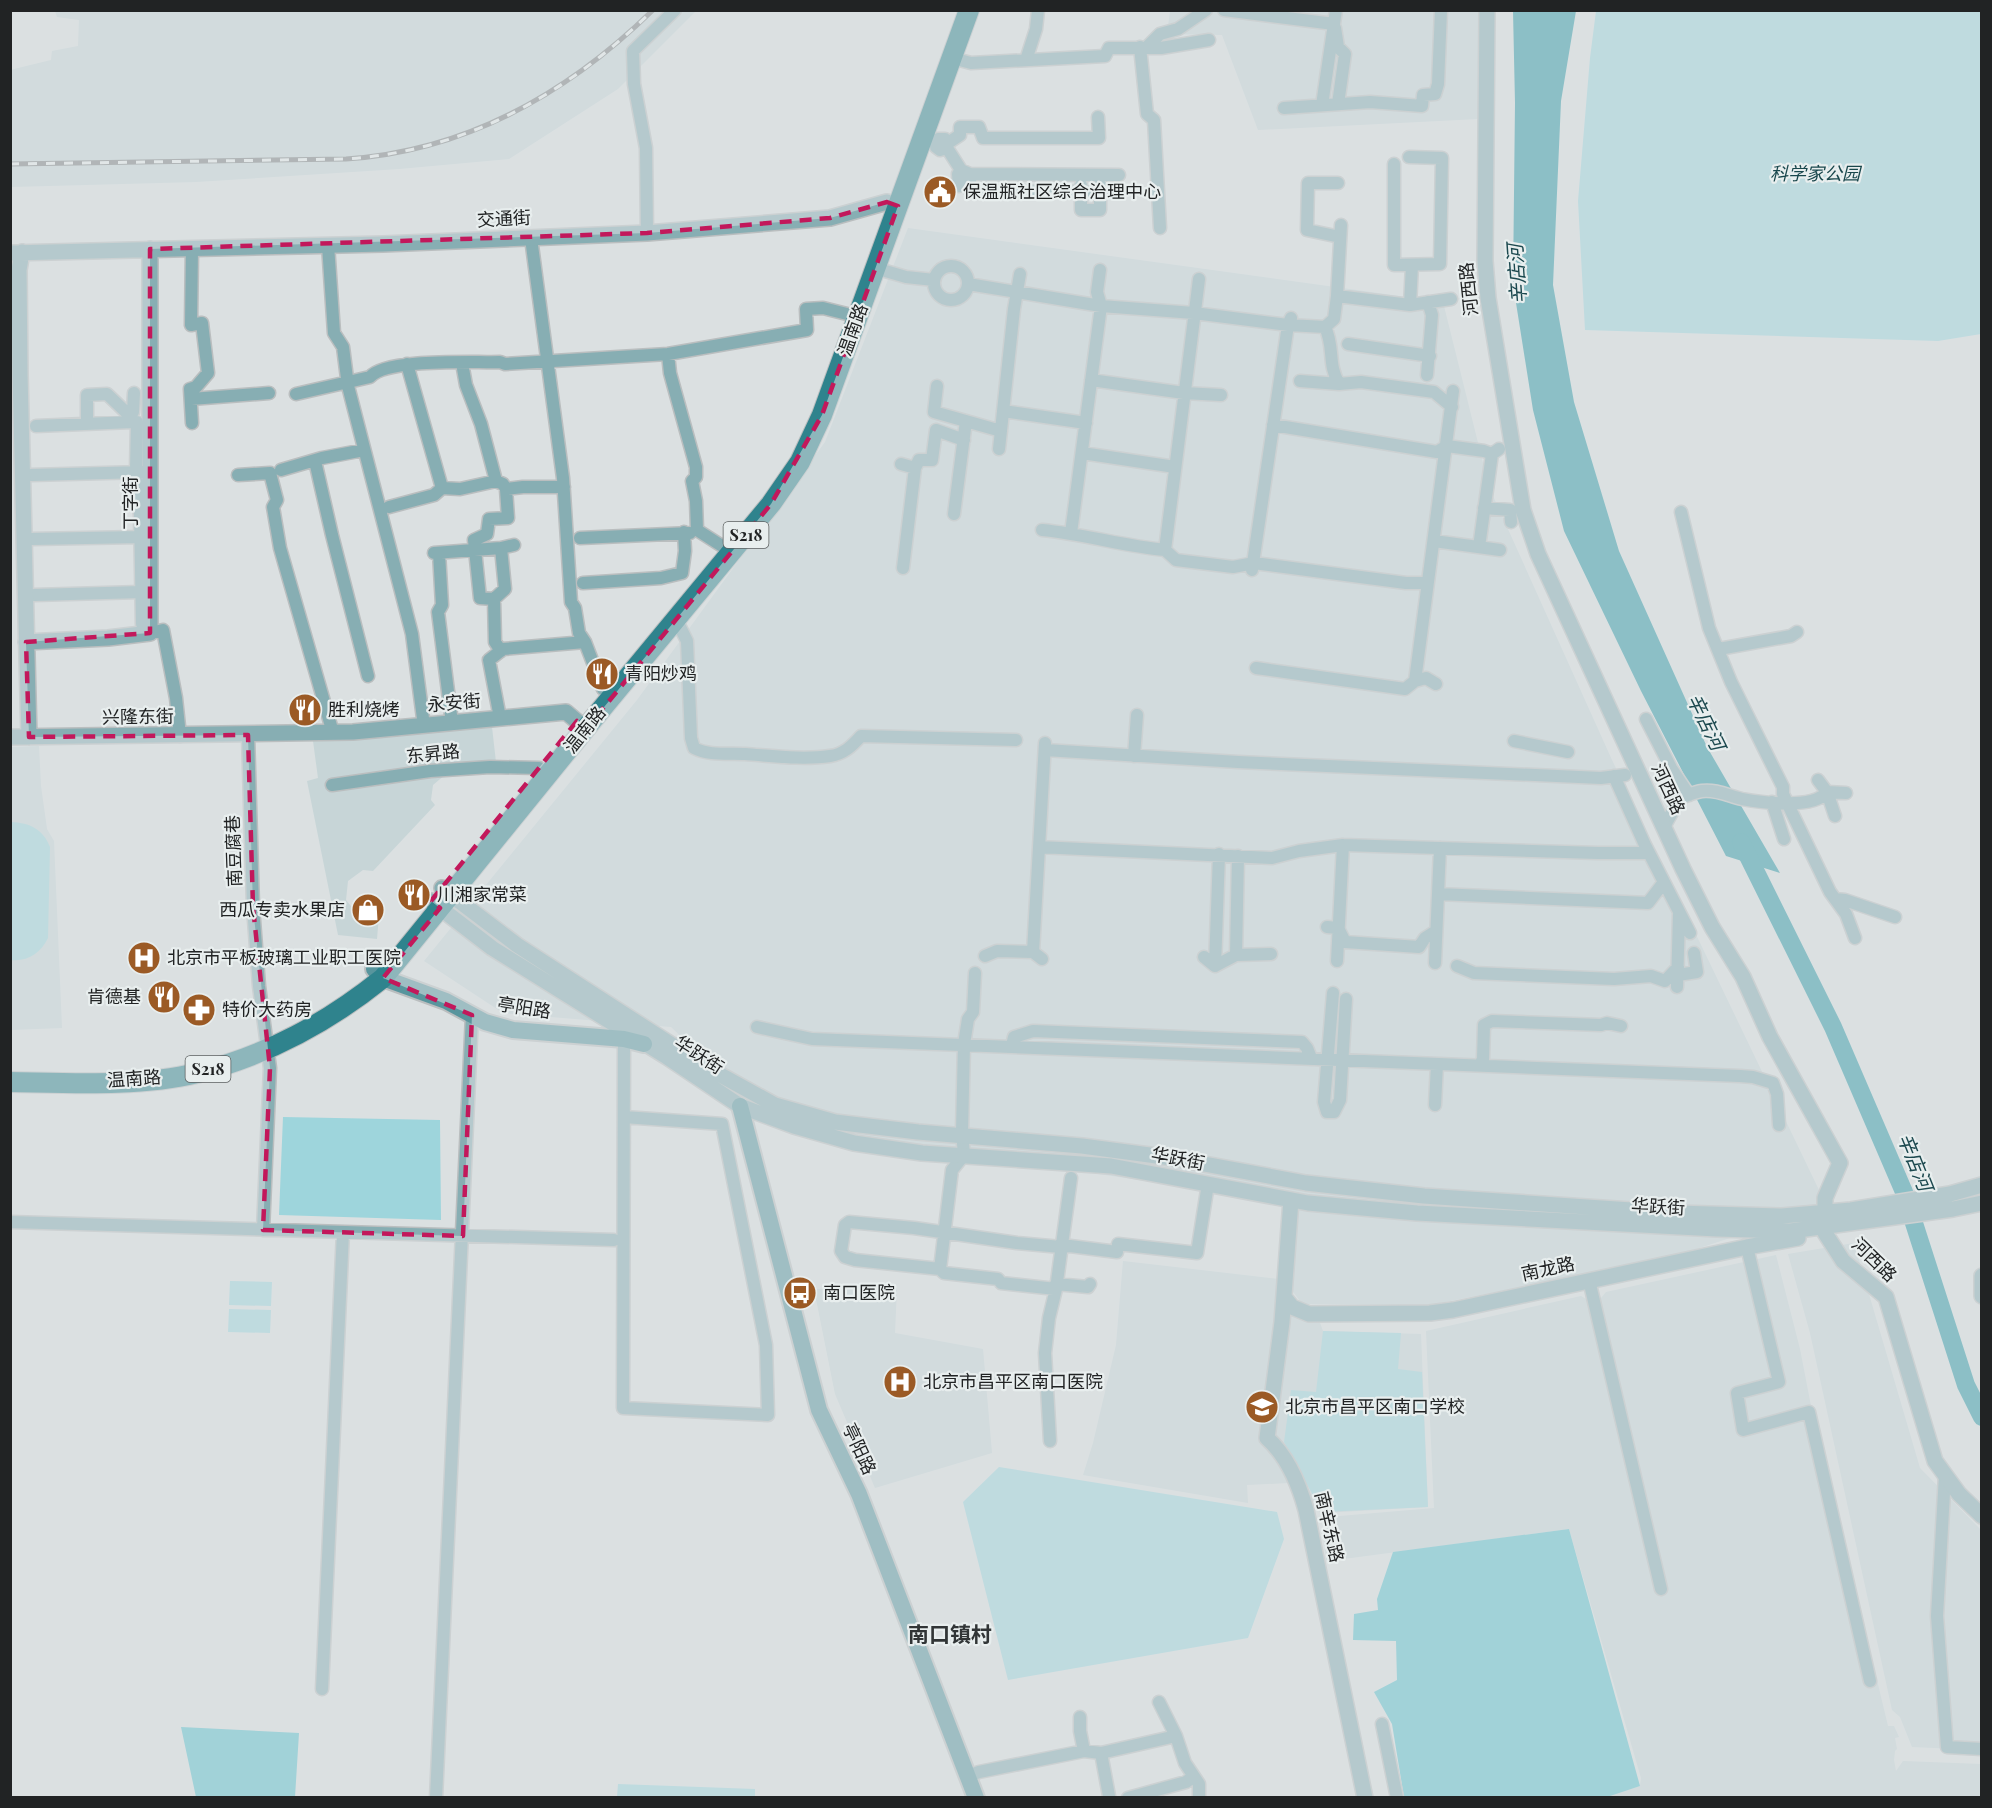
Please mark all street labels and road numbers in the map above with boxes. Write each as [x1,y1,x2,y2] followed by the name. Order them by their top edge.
[476,205,532,231] street label: 交通街
[1453,261,1483,317] street label: 河西路
[832,300,873,359] street label: 温南路
[118,476,142,530] street label: 丁字街
[724,522,768,548] road number: S218
[426,688,482,716] street label: 永安街
[558,701,611,758] street label: 温南路
[102,703,174,729] street label: 兴隆东街
[405,738,461,768] street label: 东昇路
[1647,759,1691,818] street label: 河西路
[220,815,246,887] street label: 南豆腐巷
[496,991,553,1023] street label: 亭阳路
[670,1029,729,1079] street label: 华跃街
[186,1056,230,1082] road number: S218
[106,1064,162,1092] street label: 温南路
[1149,1141,1207,1175] street label: 华跃街
[1630,1193,1686,1219] street label: 华跃街
[1847,1232,1902,1287] street label: 河西路
[1519,1251,1577,1285] street label: 南龙路
[838,1419,882,1478] street label: 亭阳路
[1310,1489,1350,1565] street label: 南辛东路

